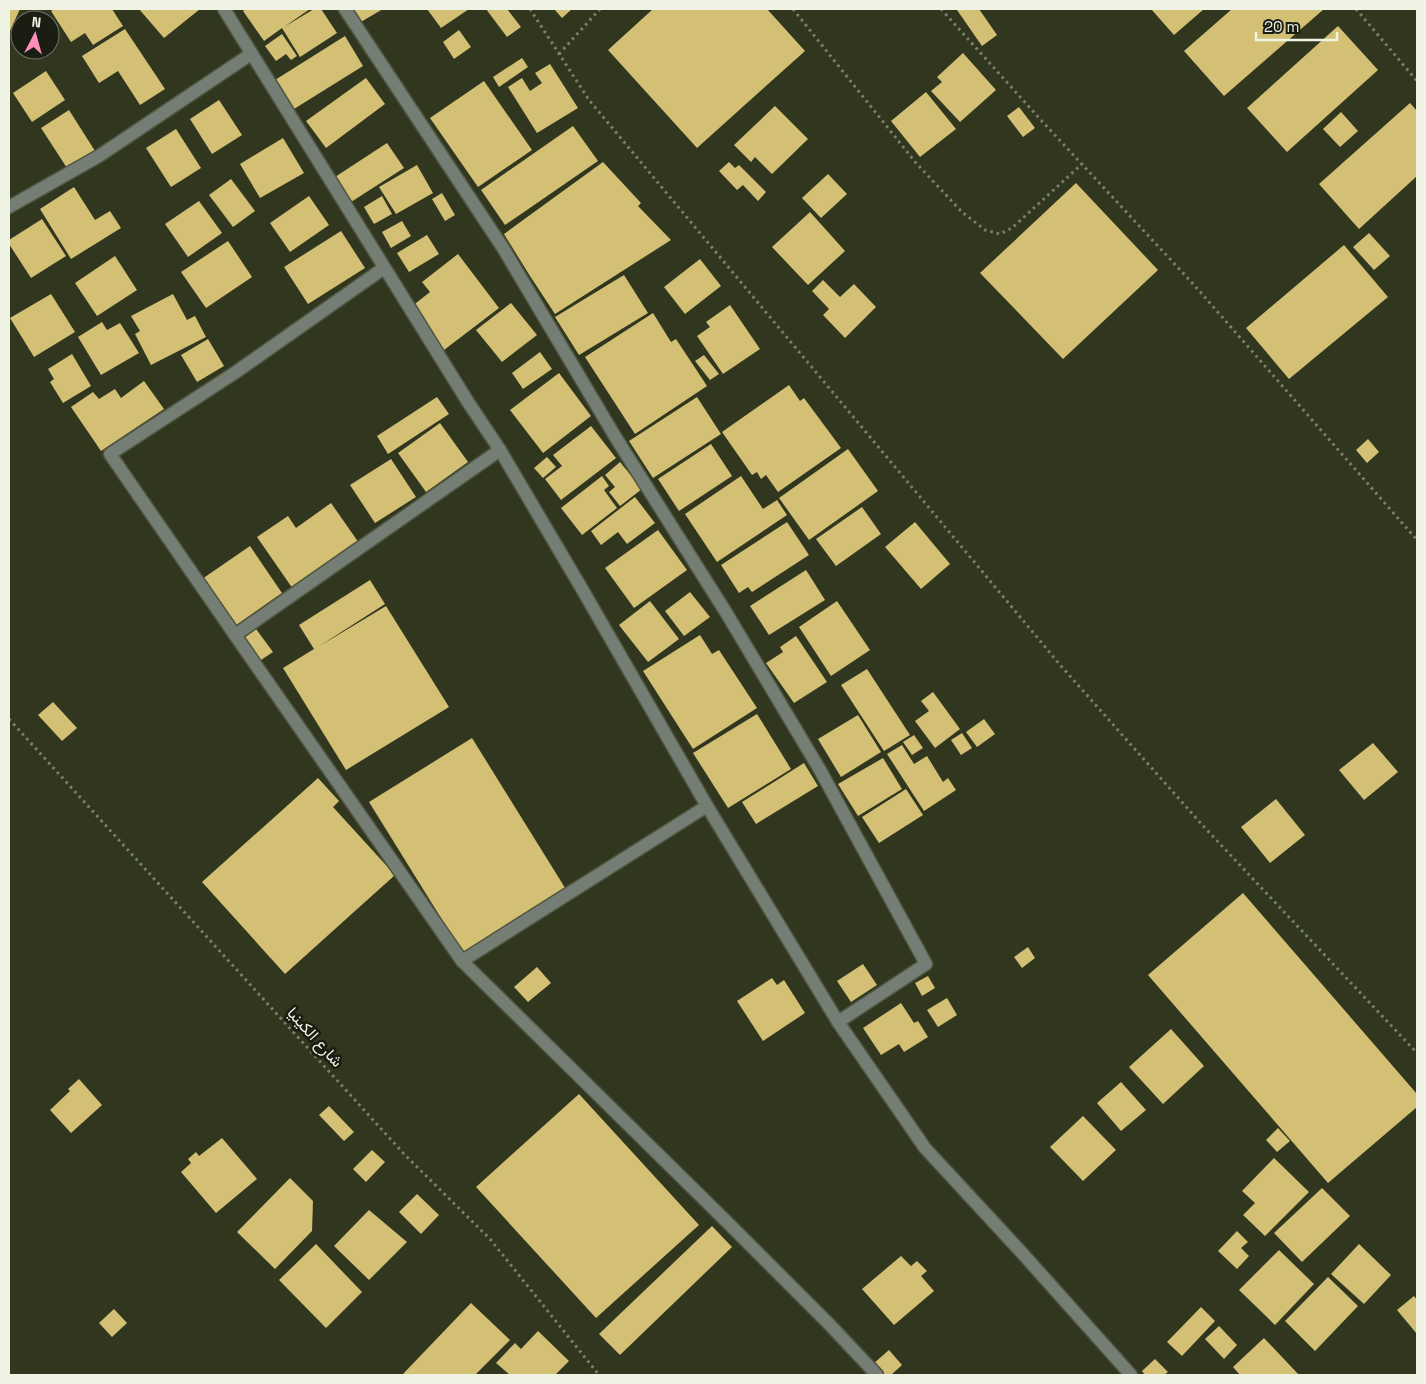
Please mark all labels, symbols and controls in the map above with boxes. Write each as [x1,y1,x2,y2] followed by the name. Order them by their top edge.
[10,10,60,60] north arrow
[1256,10,1337,42] scale bar
[31,13,42,32] text: N
[1264,17,1299,36] text: 20 m
[282,1002,348,1072] street label: شارع الكينيا

